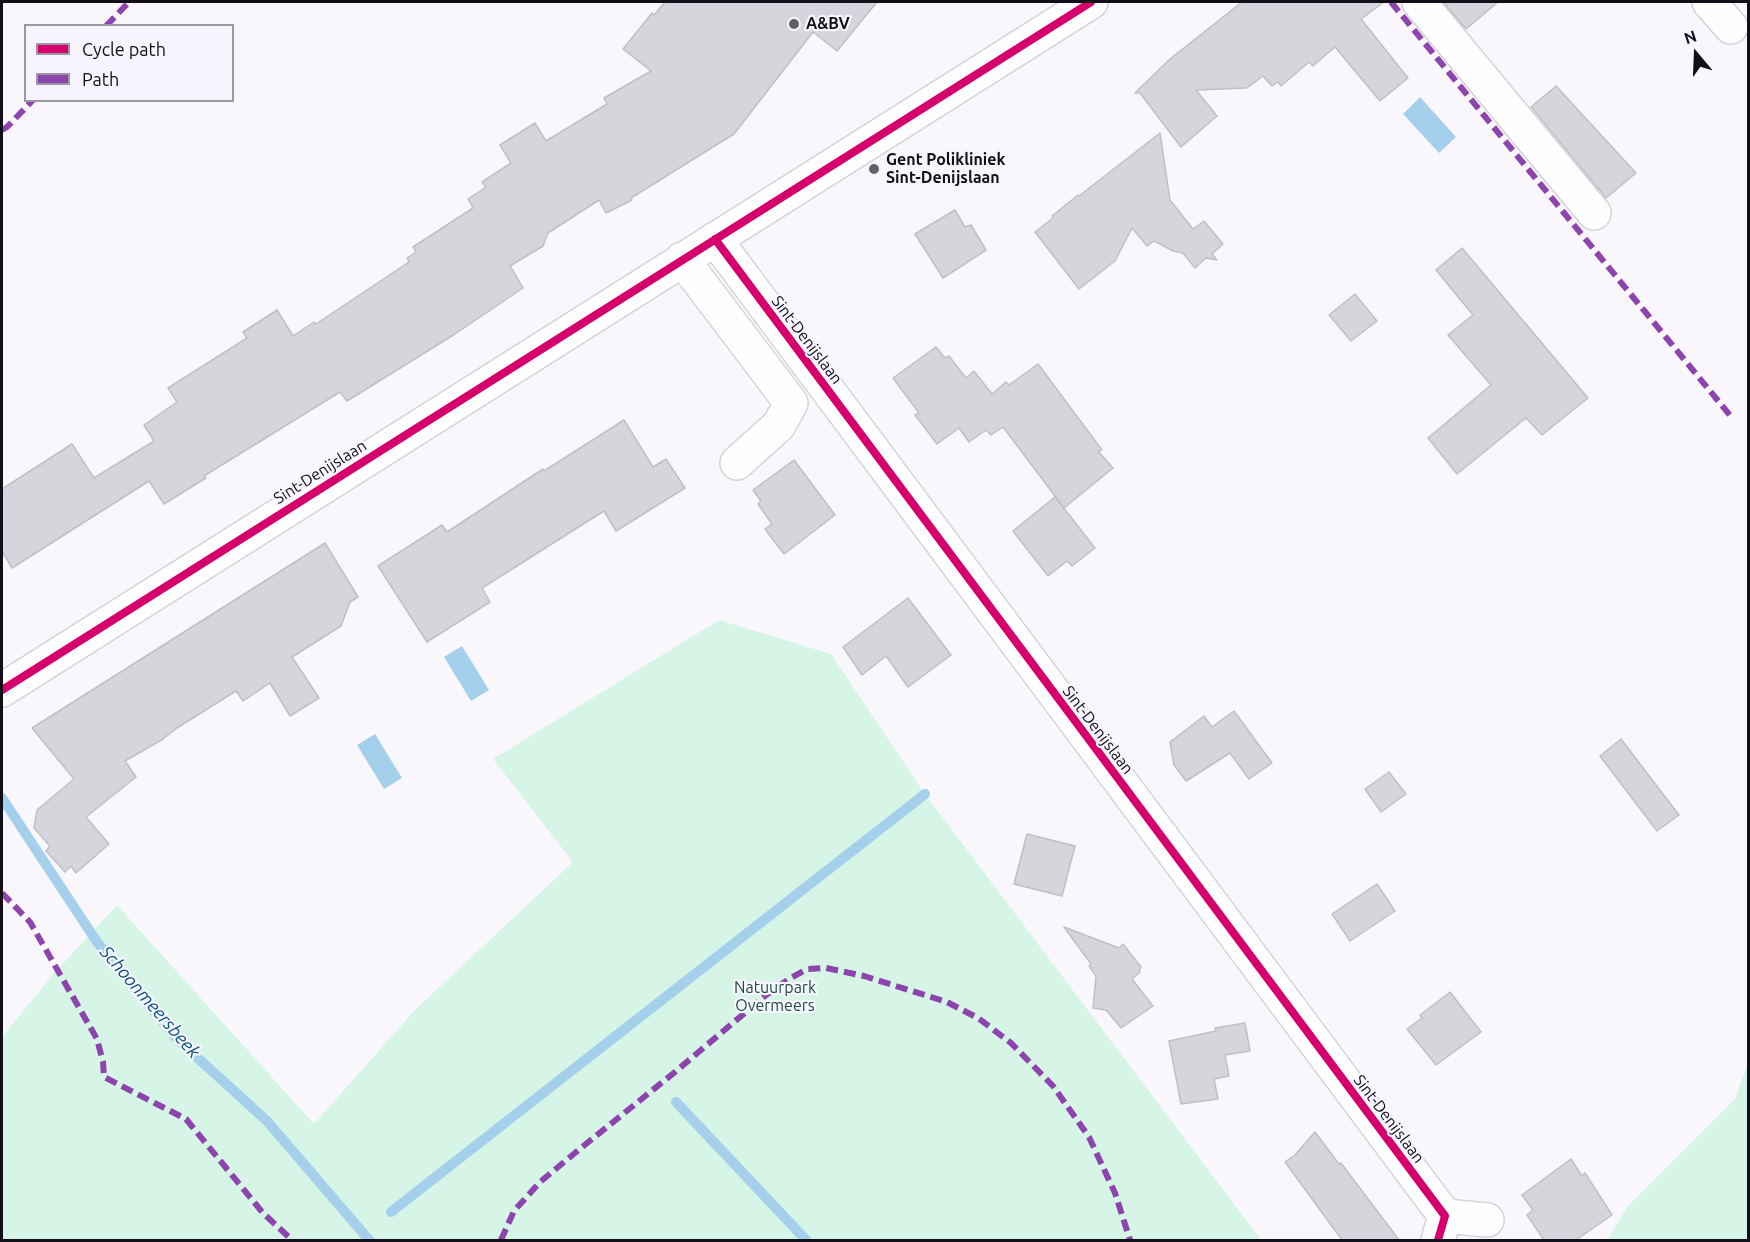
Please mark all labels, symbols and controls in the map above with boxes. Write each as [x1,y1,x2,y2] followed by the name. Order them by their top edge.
[806,14,850,34] place label: A&BV
[787,17,801,31] marker: A&BV
[24,24,234,102] legend
[1666,24,1726,84] north arrow
[1682,27,1699,47] text: N
[82,39,166,59] text: Cycle path
[82,69,119,89] text: Path
[886,150,1005,188] place label: Gent Polikliniek Sint-Denijslaan
[867,162,881,176] marker: Gent Polikliniek Sint-Denijslaan
[768,292,846,388] street label: Sint-Denijslaan
[270,436,370,508] street label: Sint-Denijslaan
[1059,682,1137,778] street label: Sint-Denijslaan
[95,941,205,1063] water label: Schoonmeersbeek
[734,978,816,1016] park label: Natuurpark Overmeers
[1350,1071,1428,1167] street label: Sint-Denijslaan

